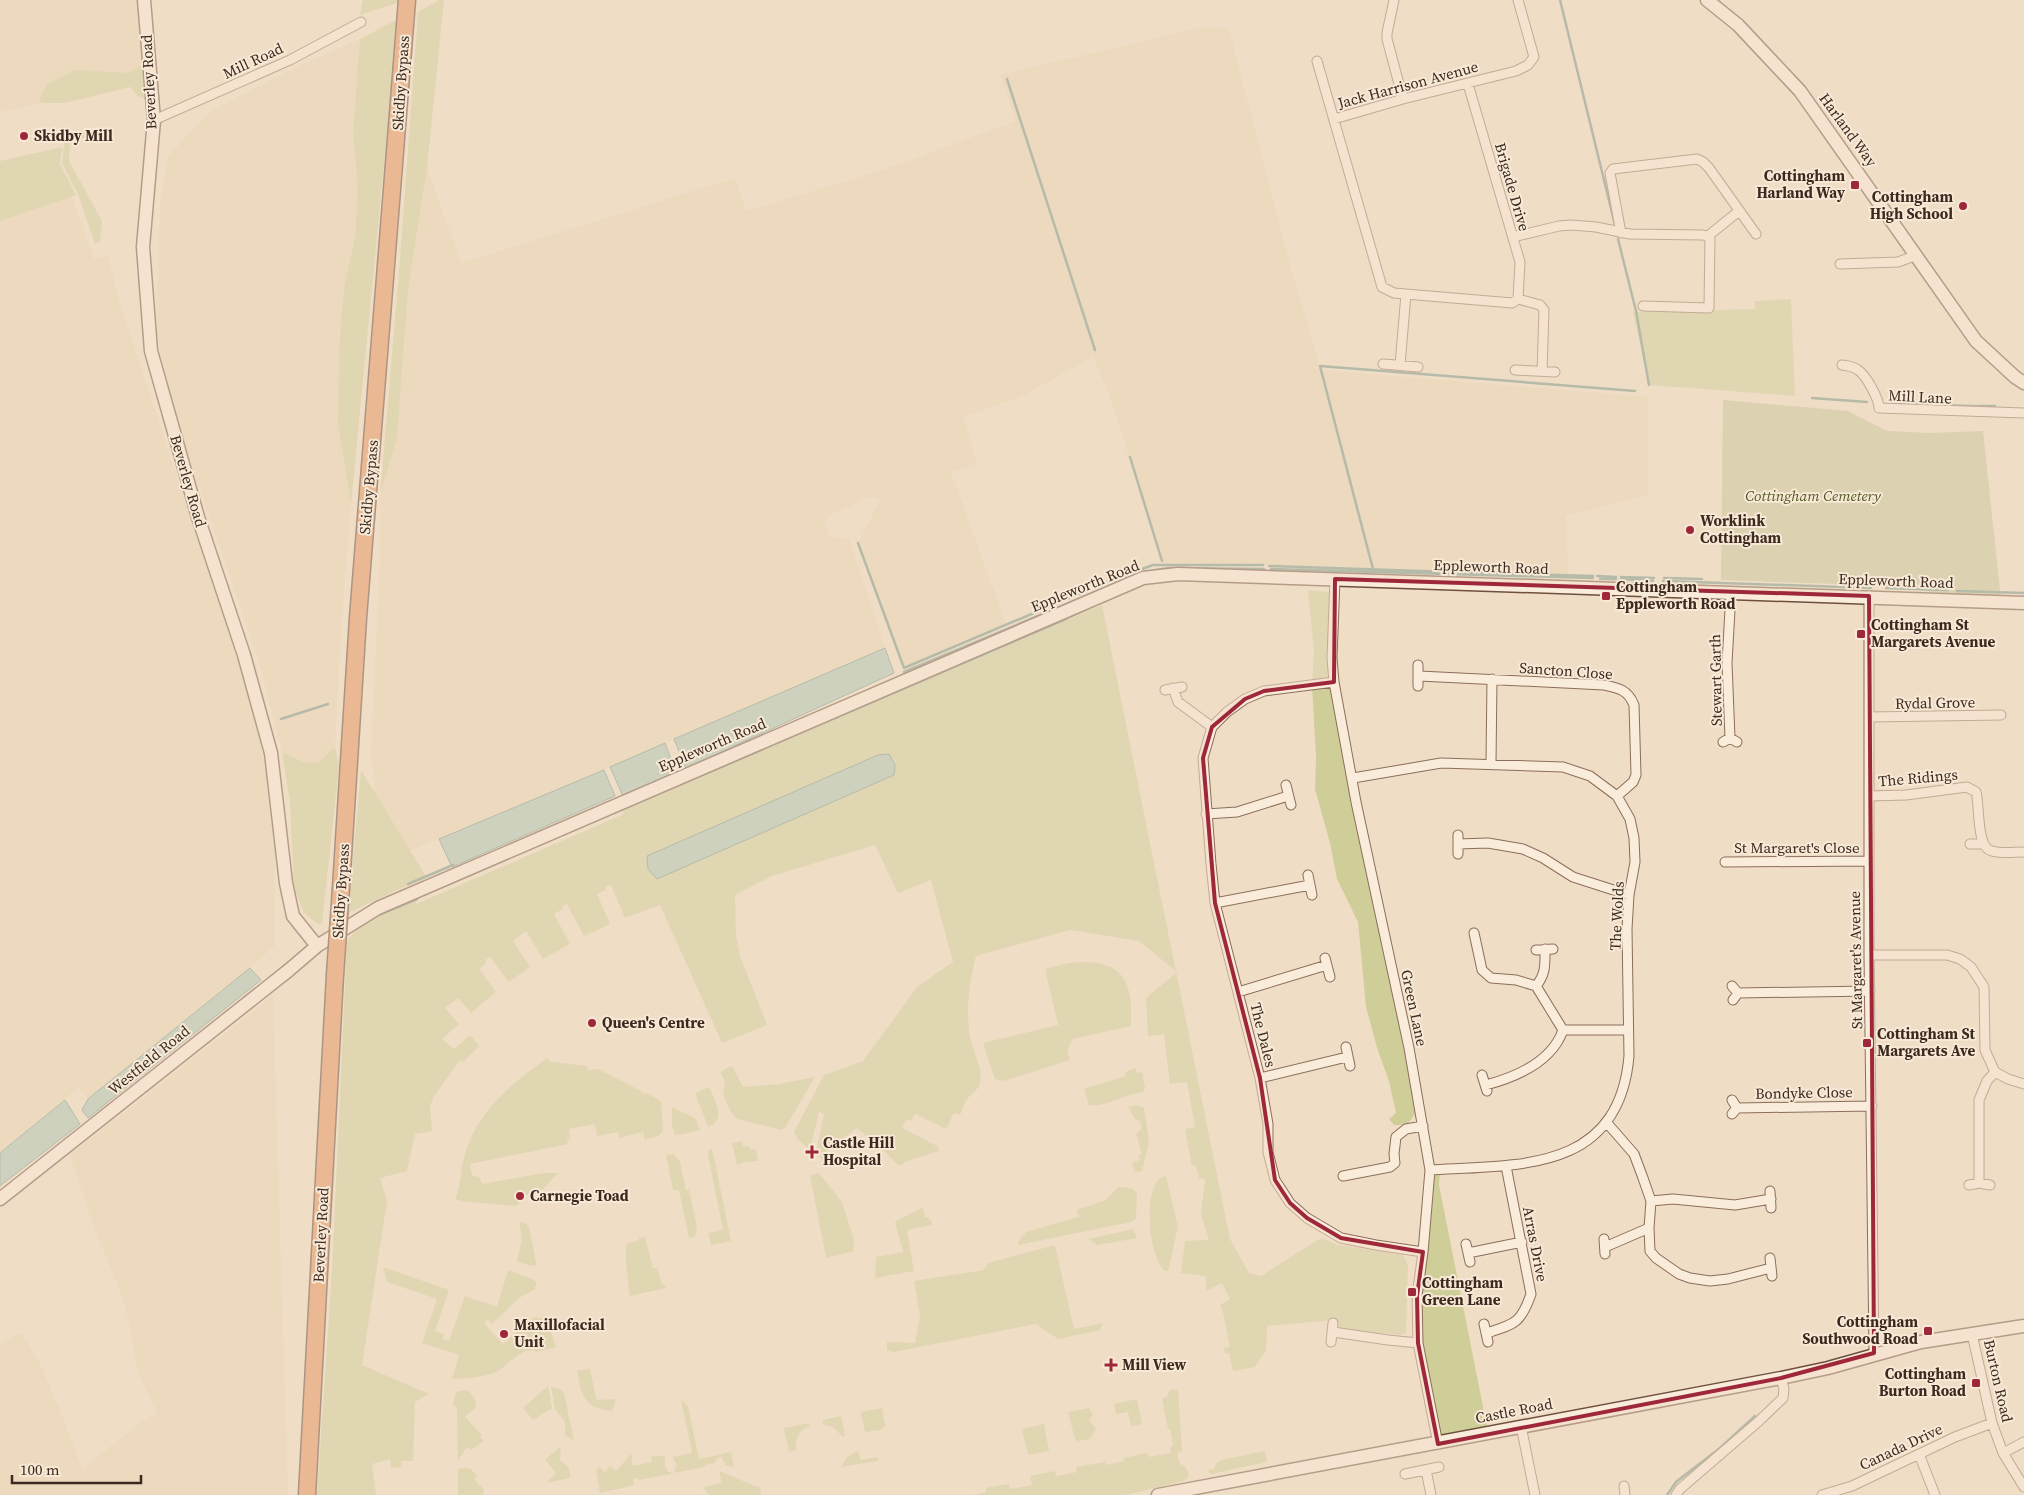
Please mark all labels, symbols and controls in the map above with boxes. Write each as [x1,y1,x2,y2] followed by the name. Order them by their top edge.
[135,33,161,130] street label: Beverley Road
[387,35,414,131] street label: Skidby Bypass
[219,37,287,84] street label: Mill Road
[1334,56,1481,114] street label: Jack Harrison Avenue
[1815,89,1882,171] street label: Harland Way
[34,125,113,146] place label: Skidby Mill
[18,130,30,142] marker: Skidby Mill
[1490,140,1535,234] street label: Brigade Drive
[1756,165,1845,203] place label: Cottingham Harland Way
[1849,179,1861,191] marker: Cottingham Harland Way
[1870,186,1953,224] place label: Cottingham High School
[1957,200,1969,212] marker: Cottingham High School
[1888,384,1953,409] street label: Mill Lane
[165,432,212,530] street label: Beverley Road
[354,439,383,535] street label: Skidby Bypass
[1745,485,1882,506] park label: Cottingham Cemetery
[1700,510,1782,548] place label: Worklink Cottingham
[1684,524,1696,536] marker: Worklink Cottingham
[1027,554,1143,617] street label: Eppleworth Road
[1433,554,1549,579] street label: Eppleworth Road
[1838,568,1954,593] street label: Eppleworth Road
[1616,576,1735,614] place label: Cottingham Eppleworth Road
[1600,590,1612,602] marker: Cottingham Eppleworth Road
[1871,614,1995,652] place label: Cottingham St Margarets Avenue
[1855,628,1867,640] marker: Cottingham St Margarets Avenue
[1704,634,1727,726] street label: Stewart Garth
[1519,657,1614,684] street label: Sancton Close
[1895,691,1976,714] street label: Rydal Grove
[655,712,769,777] street label: Eppleworth Road
[1877,764,1959,791] street label: The Ridings
[1734,837,1860,858] street label: St Margaret's Close
[327,843,354,939] street label: Skidby Bypass
[1604,881,1629,951] street label: The Wolds
[1844,890,1867,1029] street label: St Margaret's Avenue
[1396,968,1433,1048] street label: Green Lane
[1245,1000,1282,1070] street label: The Dales
[602,1012,705,1033] place label: Queen's Centre
[586,1017,598,1029] marker: Queen's Centre
[103,1020,194,1099] street label: Westfield Road
[1877,1023,1975,1061] place label: Cottingham St Margarets Ave
[1861,1037,1873,1049] marker: Cottingham St Margarets Ave
[1755,1081,1853,1104] street label: Bondyke Close
[823,1132,894,1170] place label: Castle Hill Hospital
[805,1145,819,1159] marker: Castle Hill Hospital
[530,1185,629,1206] place label: Carnegie Toad
[308,1186,334,1283] street label: Beverley Road
[514,1190,526,1202] marker: Carnegie Toad
[1518,1204,1553,1284] street label: Arras Drive
[1422,1272,1504,1310] place label: Cottingham Green Lane
[1406,1286,1418,1298] marker: Cottingham Green Lane
[1802,1311,1918,1349] place label: Cottingham Southwood Road
[514,1314,605,1352] place label: Maxillofacial Unit
[1922,1325,1934,1337] marker: Cottingham Southwood Road
[498,1328,510,1340] marker: Maxillofacial Unit
[1979,1338,2018,1425] street label: Burton Road
[1122,1354,1187,1375] place label: Mill View
[1104,1358,1118,1372] marker: Mill View
[1879,1363,1966,1401] place label: Cottingham Burton Road
[1970,1377,1982,1389] marker: Cottingham Burton Road
[1474,1393,1555,1428] street label: Castle Road
[1856,1418,1946,1475] street label: Canada Drive
[12,1452,141,1484] scale bar
[20,1459,60,1480] text: 100 m

